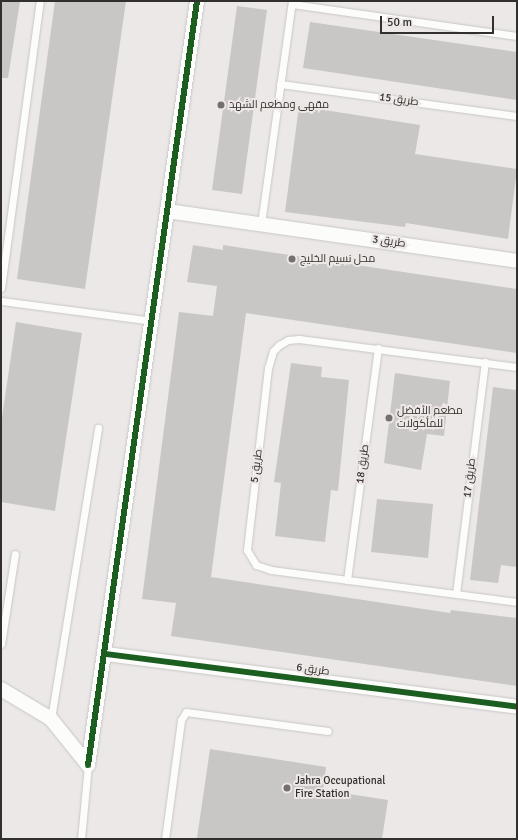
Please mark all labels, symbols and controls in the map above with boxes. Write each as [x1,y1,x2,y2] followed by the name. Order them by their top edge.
[382,8,496,34] scale bar
[387,15,412,30] text: 50 m
[379,91,419,109] street label: طريق 15
[229,98,329,112] place label: مقهى ومطعم الشهد
[216,100,226,110] marker: مقهى ومطعم الشهد
[371,233,407,251] street label: طريق 3
[300,252,375,266] place label: محل نسيم الخليج
[287,254,297,264] marker: محل نسيم الخليج
[397,405,463,431] place label: مطعم الأفضل للمأكولات
[384,413,394,423] marker: مطعم الأفضل للمأكولات
[354,444,372,484] street label: طريق 18
[248,449,266,483] street label: طريق 5
[461,458,479,498] street label: طريق 17
[295,661,331,679] street label: طريق 6
[295,775,385,801] place label: Jahra Occupational Fire Station
[282,783,292,793] marker: Jahra Occupational Fire Station

